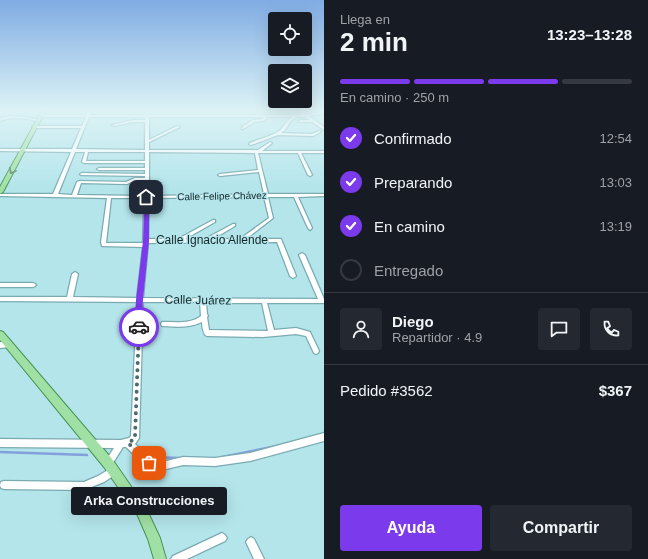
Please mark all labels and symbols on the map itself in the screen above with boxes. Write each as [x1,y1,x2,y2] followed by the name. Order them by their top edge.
[9,166,16,174] one-way arrow
[129,180,163,214] pin
[177,190,267,202] street label: Calle Felipe Chávez
[156,233,268,247] street label: Calle Ignacio Allende
[165,292,231,308] street label: Calle Juárez
[119,307,159,347] courier
[132,446,166,480] pin
[71,487,227,515] callout: Arka Construcciones

